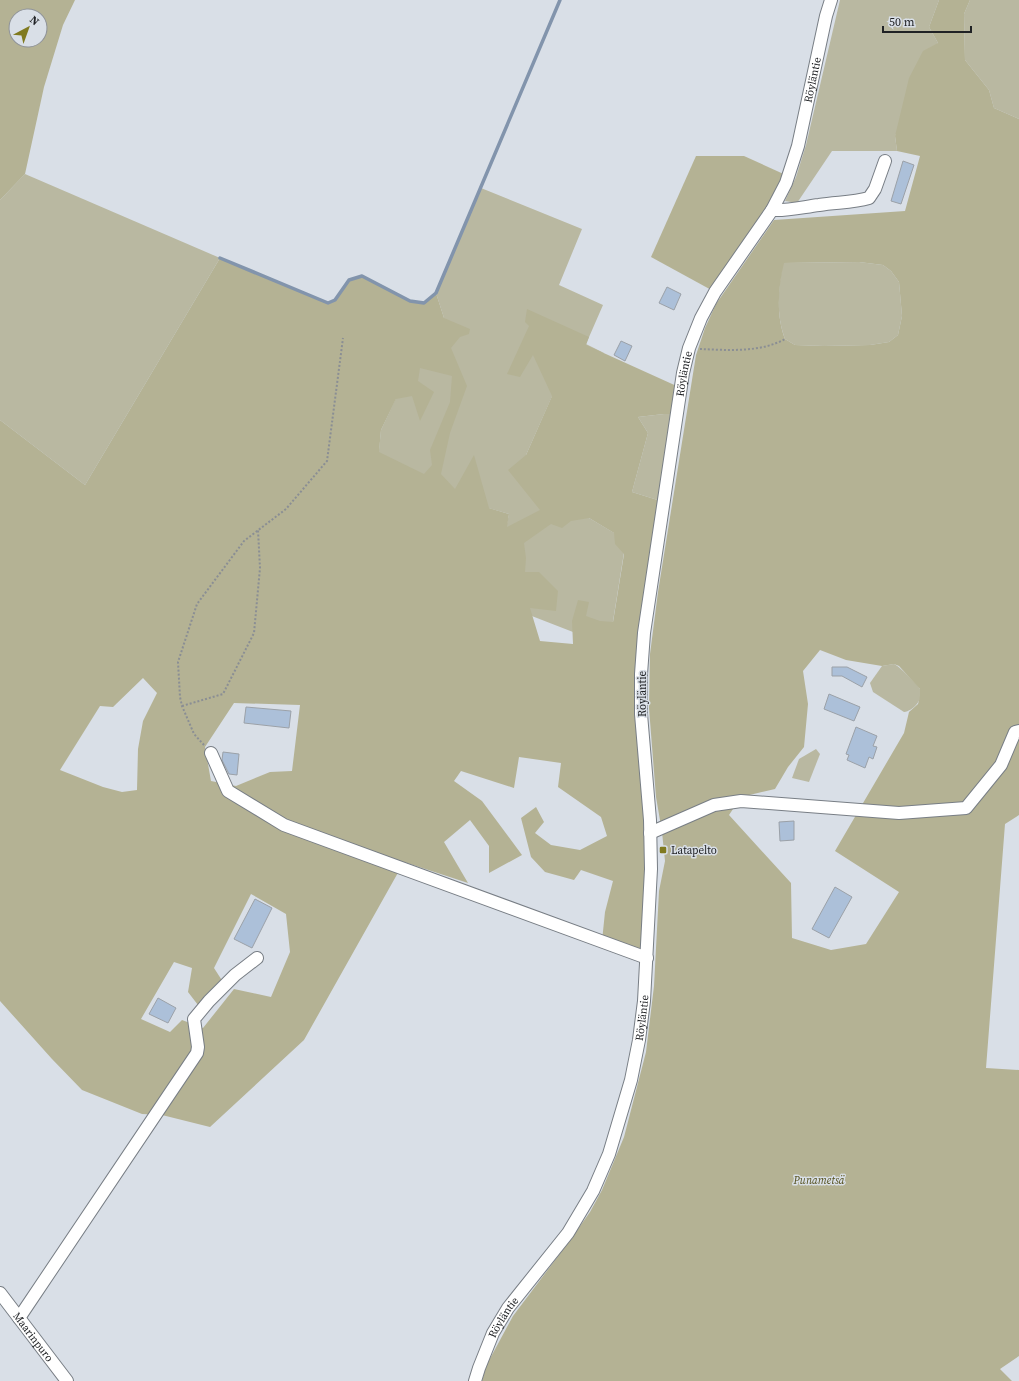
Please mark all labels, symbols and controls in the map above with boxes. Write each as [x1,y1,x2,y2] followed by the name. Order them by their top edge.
[8,8,48,48] north arrow
[883,8,971,34] scale bar
[26,13,42,29] text: N
[889,14,915,30] text: 50 m
[800,55,825,104] street label: Röyläntie
[672,349,696,398] street label: Röyläntie
[635,671,650,717] street label: Röyläntie
[671,843,717,858] place label: Latapelto
[658,845,668,855] marker: Latapelto
[631,994,652,1042] street label: Röyläntie
[792,1173,845,1188] park label: Punametsä
[484,1293,522,1340] street label: Röyläntie
[10,1309,57,1365] street label: Maarinpuro

